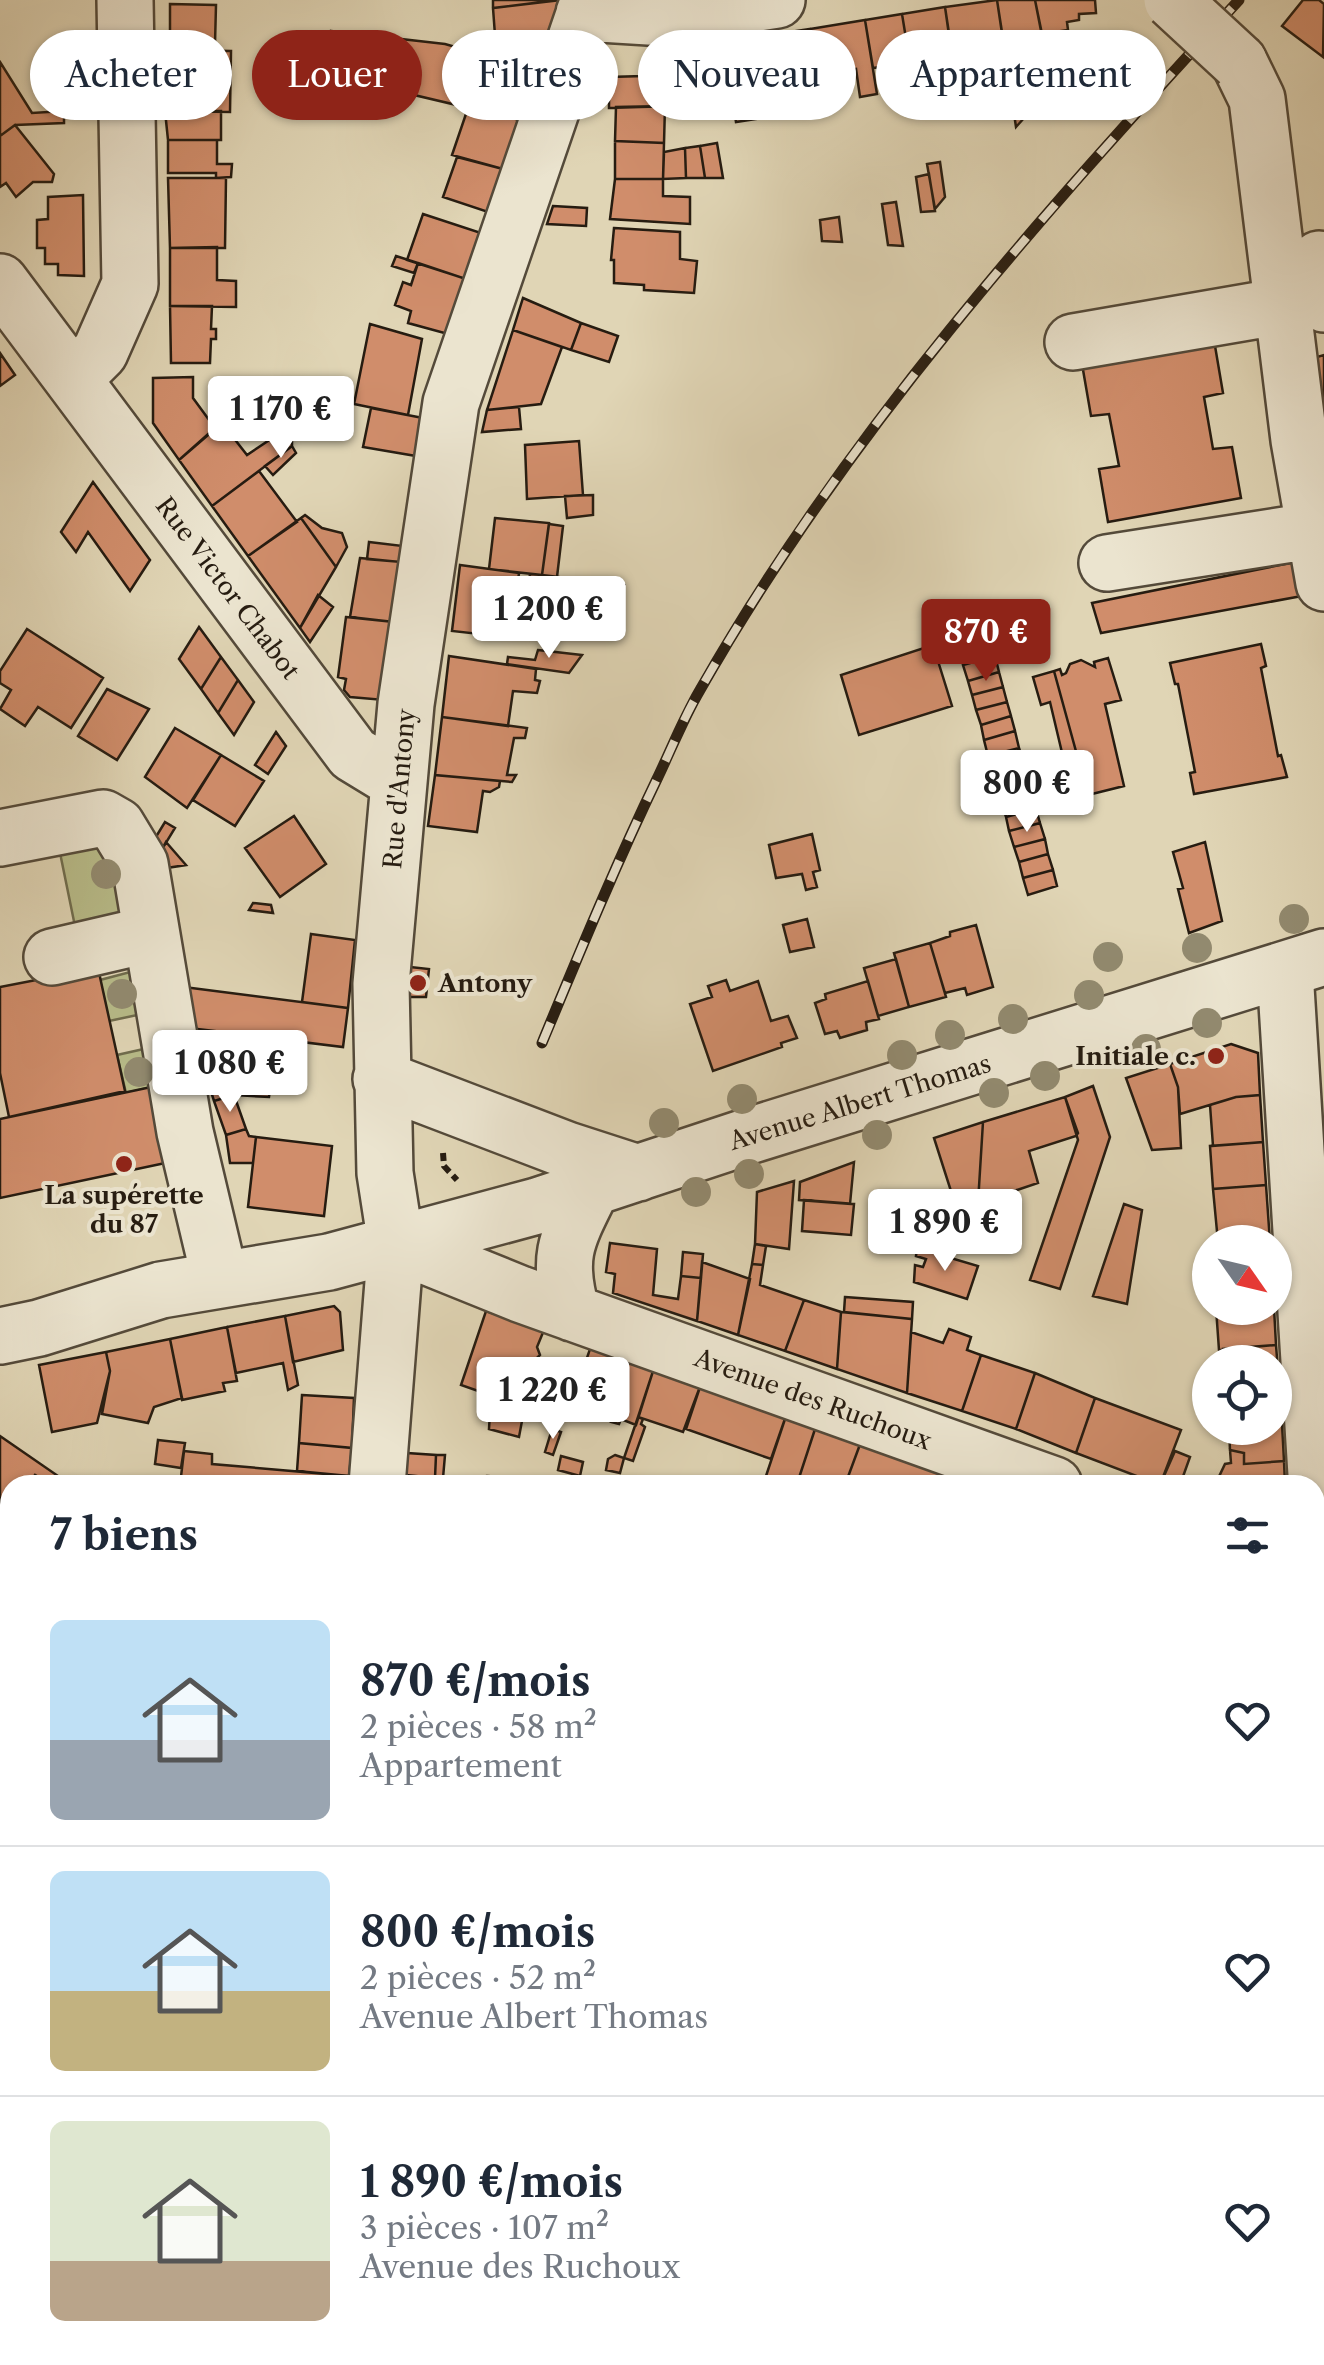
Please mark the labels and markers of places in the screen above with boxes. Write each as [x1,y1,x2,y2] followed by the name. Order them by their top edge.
[189,376,373,461] pin: 1 170 €
[457,576,641,661] pin: 1 200 €
[916,599,1056,684] pin: 870 €
[957,750,1097,835] pin: 800 €
[437,968,533,999] place label: Antony
[407,972,429,994] marker: Antony
[138,1030,322,1115] pin: 1 080 €
[1075,1041,1196,1072] place label: Initiale c.
[1205,1045,1227,1067] marker: Initiale c.
[113,1153,135,1175] marker: La supérette du 87
[44,1180,204,1240] place label: La supérette du 87
[853,1189,1037,1274] pin: 1 890 €
[461,1357,645,1442] pin: 1 220 €

